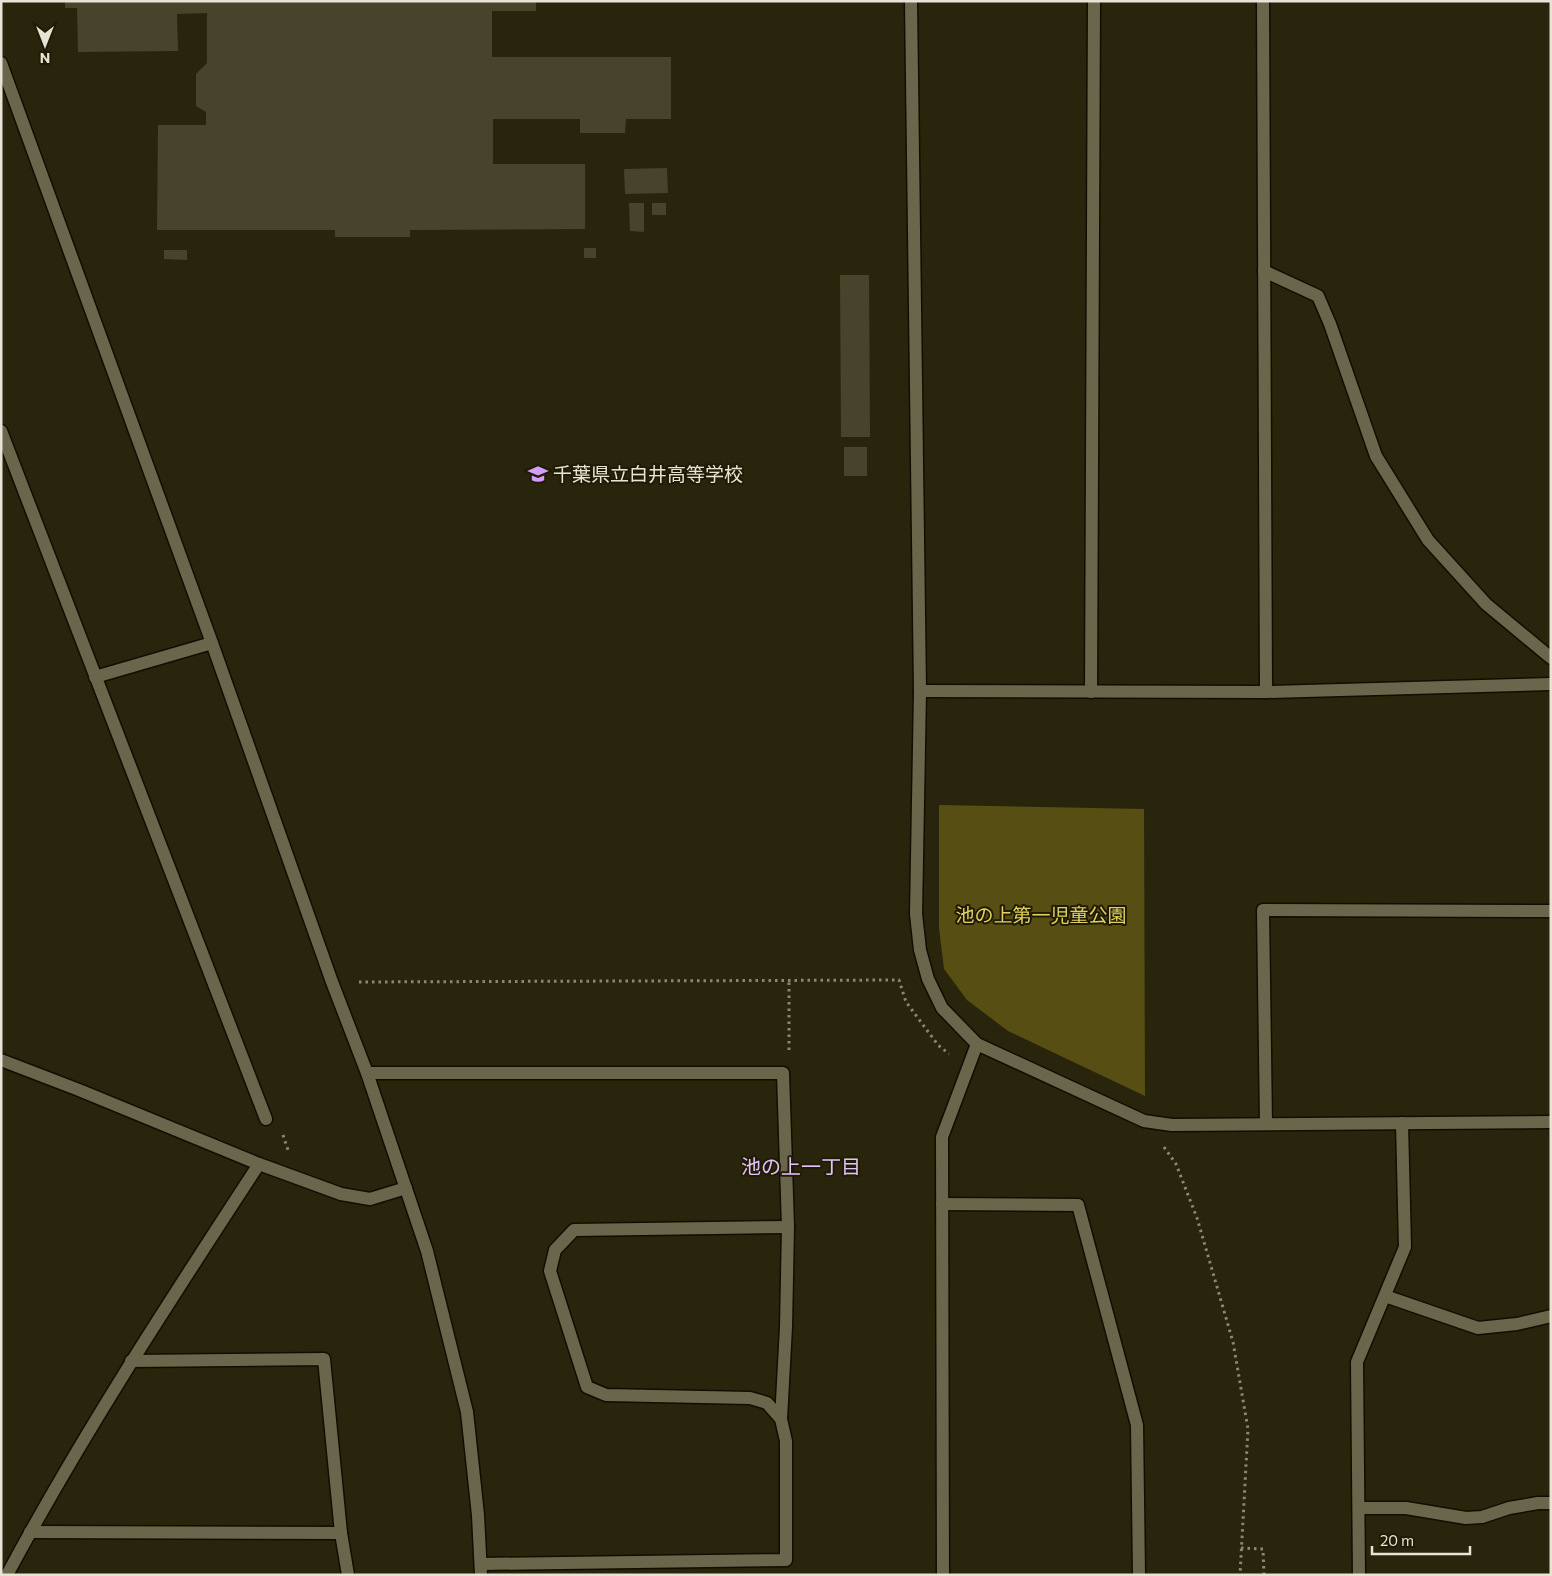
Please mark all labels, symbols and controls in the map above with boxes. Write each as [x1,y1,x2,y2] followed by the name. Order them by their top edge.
[20,20,70,70] north arrow
[40,50,50,67] text: N
[553,462,743,485] place label: 千葉県立白井高等学校
[527,463,549,485] school or university icon: 千葉県立白井高等学校
[955,903,1127,926] park label: 池の上第一児童公園
[741,1154,861,1178] district label: 池の上一丁目
[1372,1524,1470,1556] scale bar
[1380,1531,1414,1549] text: 20 m

